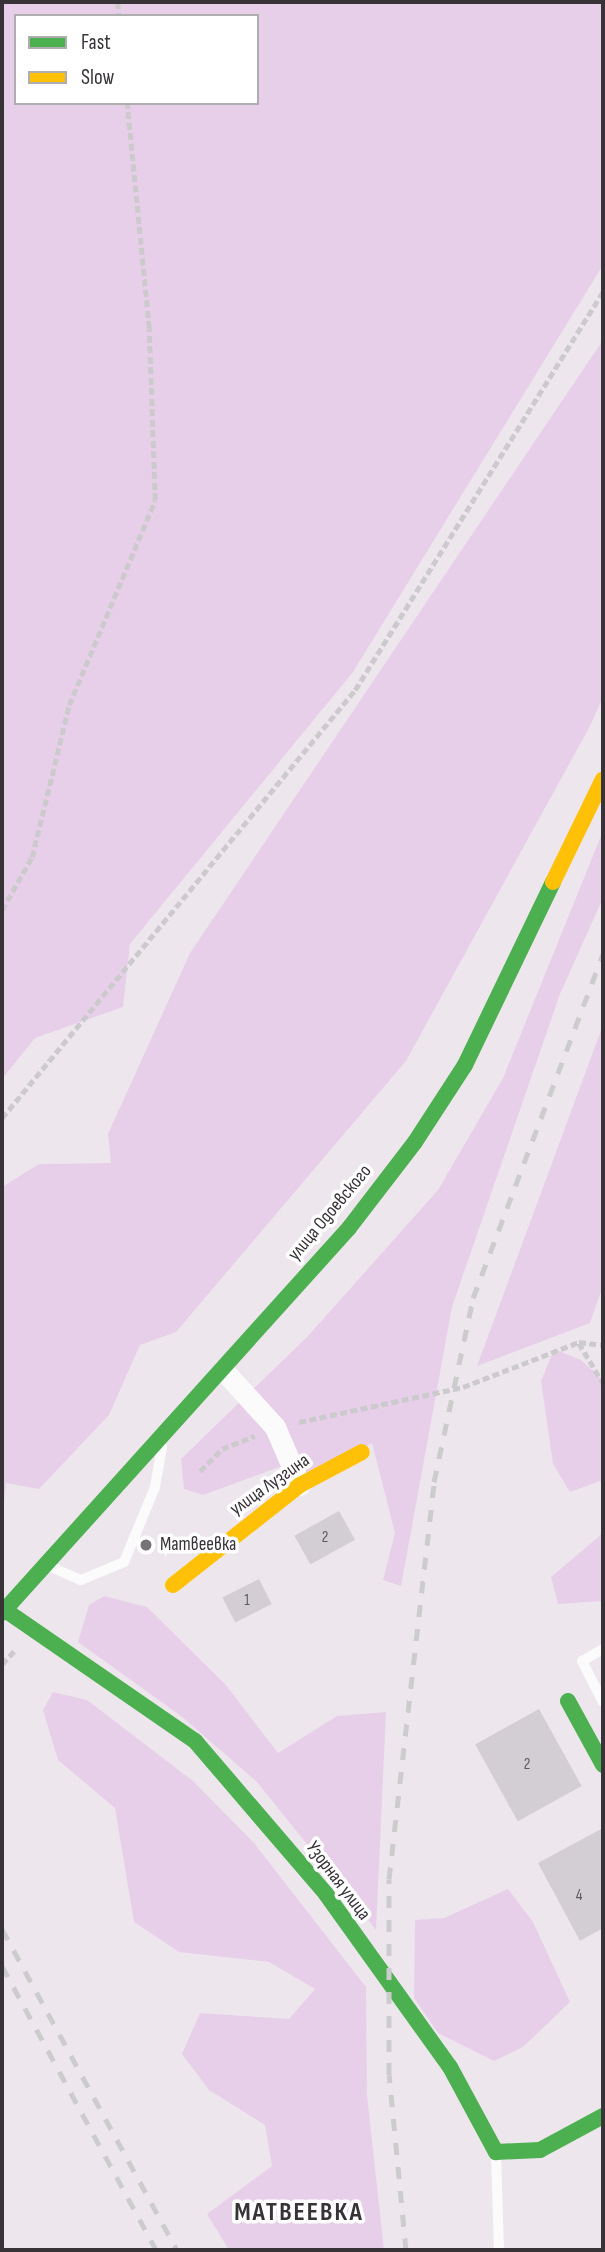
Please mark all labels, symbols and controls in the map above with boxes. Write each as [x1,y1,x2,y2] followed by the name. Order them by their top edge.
[14,14,259,105] legend
[81,30,111,55] text: Fast
[81,65,114,90] text: Slow
[283,1160,377,1266] street label: улица Одоевского
[226,1449,314,1521] street label: улица Лузгина
[322,1528,328,1548] house number: 2
[160,1534,236,1556] place label: Матвеевка
[138,1537,154,1553] marker: Матвеевка
[244,1591,250,1611] house number: 1
[524,1755,530,1775] house number: 2
[301,1837,375,1925] street label: Узорная улица
[576,1886,582,1906] house number: 4
[235,2197,363,2229] district label: МАТВЕЕВКА

